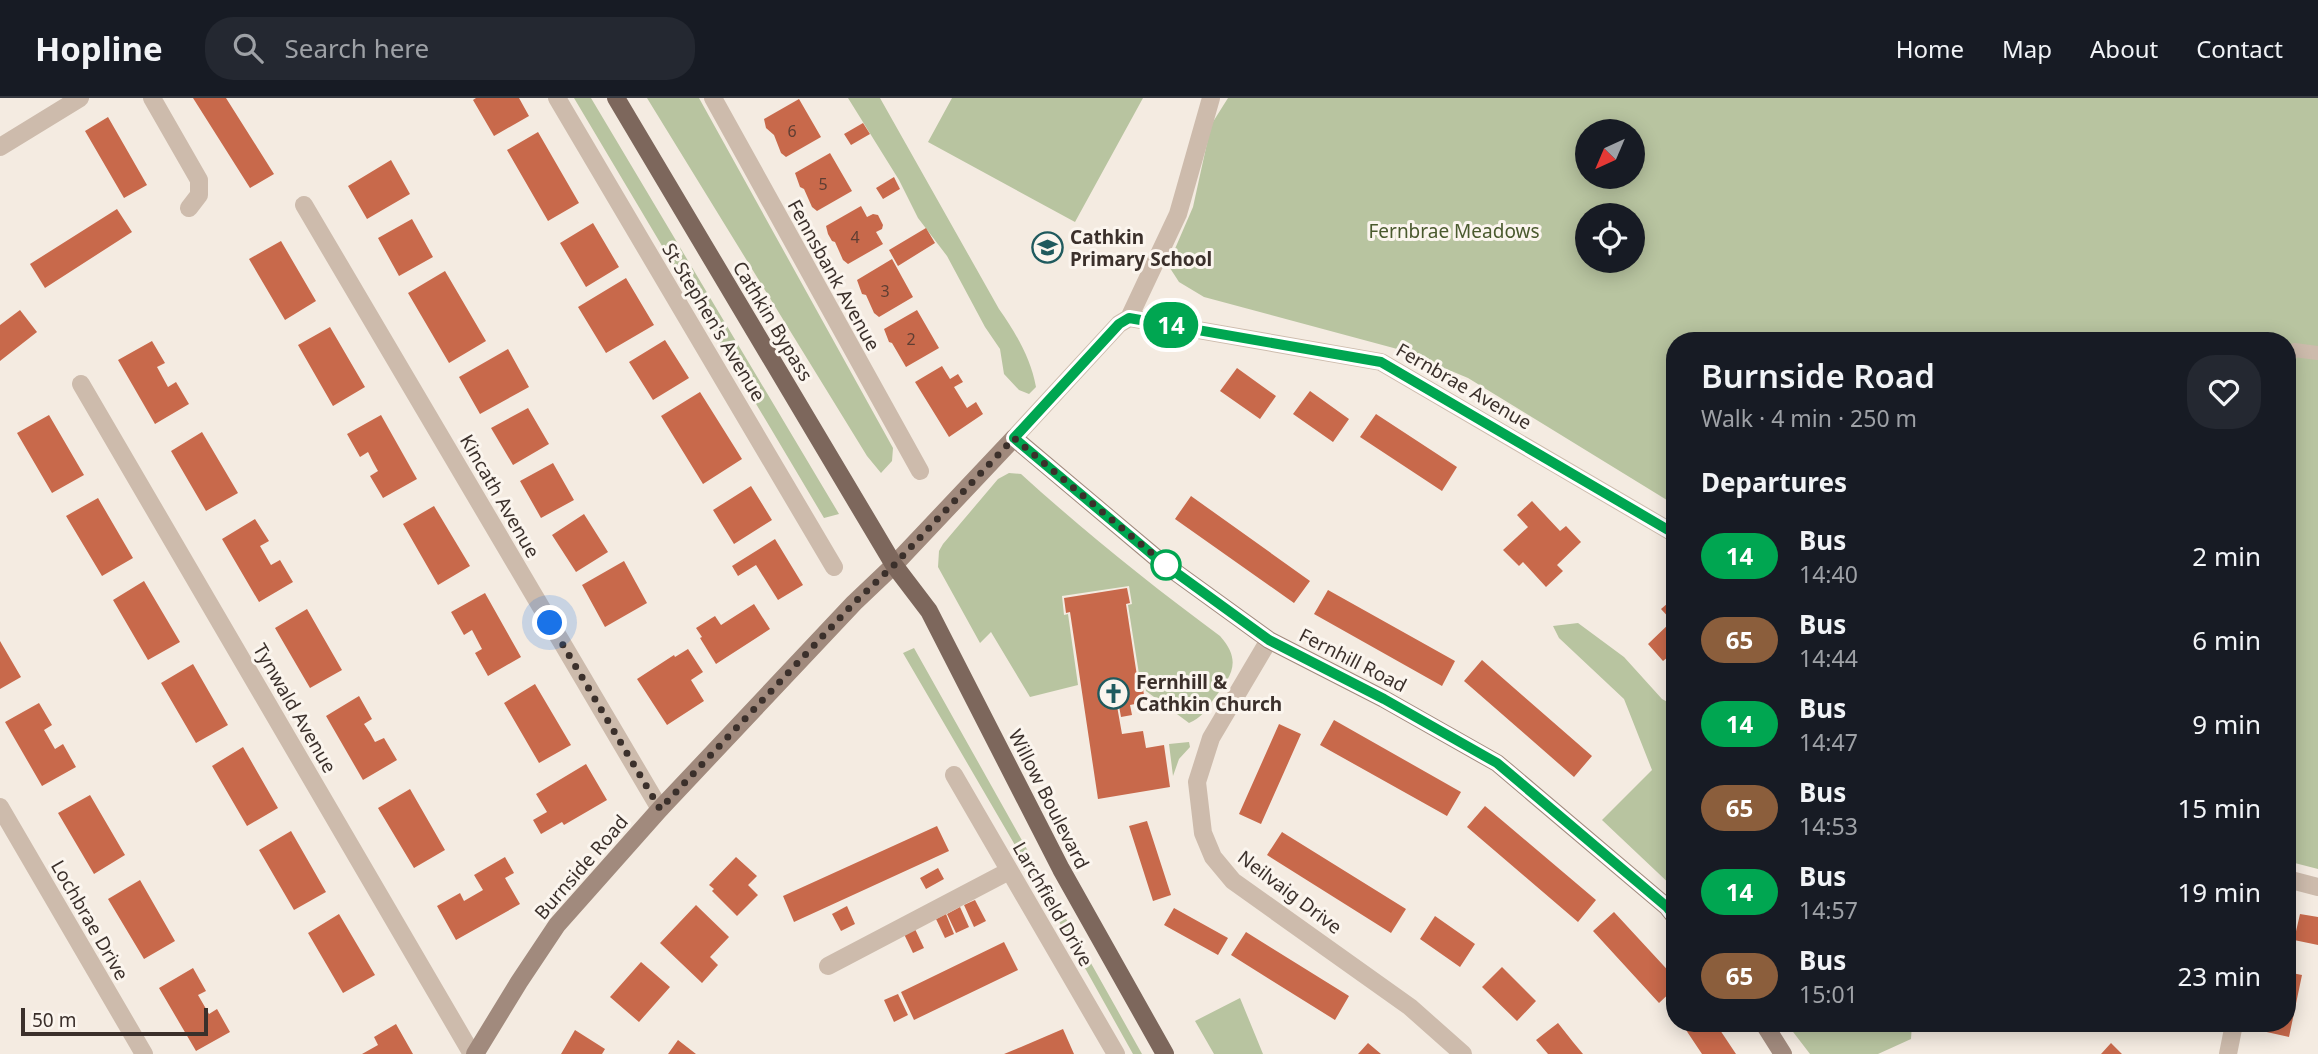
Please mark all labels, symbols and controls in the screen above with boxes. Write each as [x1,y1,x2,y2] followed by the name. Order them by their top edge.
[205,17,695,80] search box
[35,26,163,71] text: Hopline
[229,29,267,67] icon: search
[285,30,429,66] text: Search here
[1896,32,1964,65] text: Home
[2002,32,2052,65] text: Map
[2090,32,2158,65] text: About
[2196,32,2283,65] text: Contact
[1575,119,1645,189] north arrow
[1575,119,1645,273] map controls
[787,120,797,142] house number: 6
[818,173,828,195] house number: 5
[782,195,886,355] street label: Fennsbank Avenue
[1575,203,1645,273] button: locate
[1368,218,1540,244] park label: Fernbrae Meadows
[1070,224,1212,272] place label: Cathkin Primary School
[850,226,860,248] house number: 4
[1030,231,1064,265] school or university icon: Cathkin Primary School
[656,238,772,406] street label: St Stephen's Avenue
[727,256,819,386] street label: Cathkin Bypass
[880,280,890,302] house number: 3
[1140,302,1202,348] line badge: 14
[1157,308,1185,341] text: 14
[906,328,916,350] house number: 2
[1392,337,1536,435] street label: Fernbrae Avenue
[1701,353,1935,398] text: Burnside Road
[2187,355,2261,429] button: heart
[1701,402,1917,434] text: Walk · 4 min · 250 m
[454,430,546,562] street label: Kincath Avenue
[1701,464,1847,500] text: Departures
[1799,522,1846,558] text: Bus
[2192,538,2261,574] text: 2 min
[1726,539,1753,572] text: 14
[1151,550,1181,580] unlabelled marker
[1799,558,1858,590] text: 14:40
[532,605,567,640] your location
[1799,606,1846,642] text: Bus
[1295,622,1411,698] street label: Fernhill Road
[2192,622,2261,658] text: 6 min
[1726,623,1753,656] text: 65
[247,639,343,777] street label: Tynwald Avenue
[1799,642,1858,674] text: 14:44
[1136,669,1282,717] place label: Fernhill & Cathkin Church
[1096,676,1130,710] church icon: Fernhill & Cathkin Church
[1799,690,1846,726] text: Bus
[2192,706,2261,742] text: 9 min
[1726,707,1753,740] text: 14
[1003,725,1095,873] street label: Willow Boulevard
[1799,726,1858,758] text: 14:47
[1799,774,1846,810] text: Bus
[2177,790,2261,826] text: 15 min
[1726,791,1753,824] text: 65
[528,809,634,925] street label: Burnside Road
[1799,810,1858,842] text: 14:53
[1007,837,1099,971] street label: Larchfield Drive
[1233,844,1347,940] street label: Neilvaig Drive
[45,855,135,985] street label: Lochbrae Drive
[1799,858,1846,894] text: Bus
[2177,874,2261,910] text: 19 min
[1726,875,1753,908] text: 14
[1799,894,1858,926] text: 14:57
[1799,942,1846,978] text: Bus
[2177,958,2261,994] text: 23 min
[1726,959,1753,992] text: 65
[1799,978,1858,1010] text: 15:01
[21,1005,208,1037] scale bar
[32,1007,76,1033] text: 50 m

